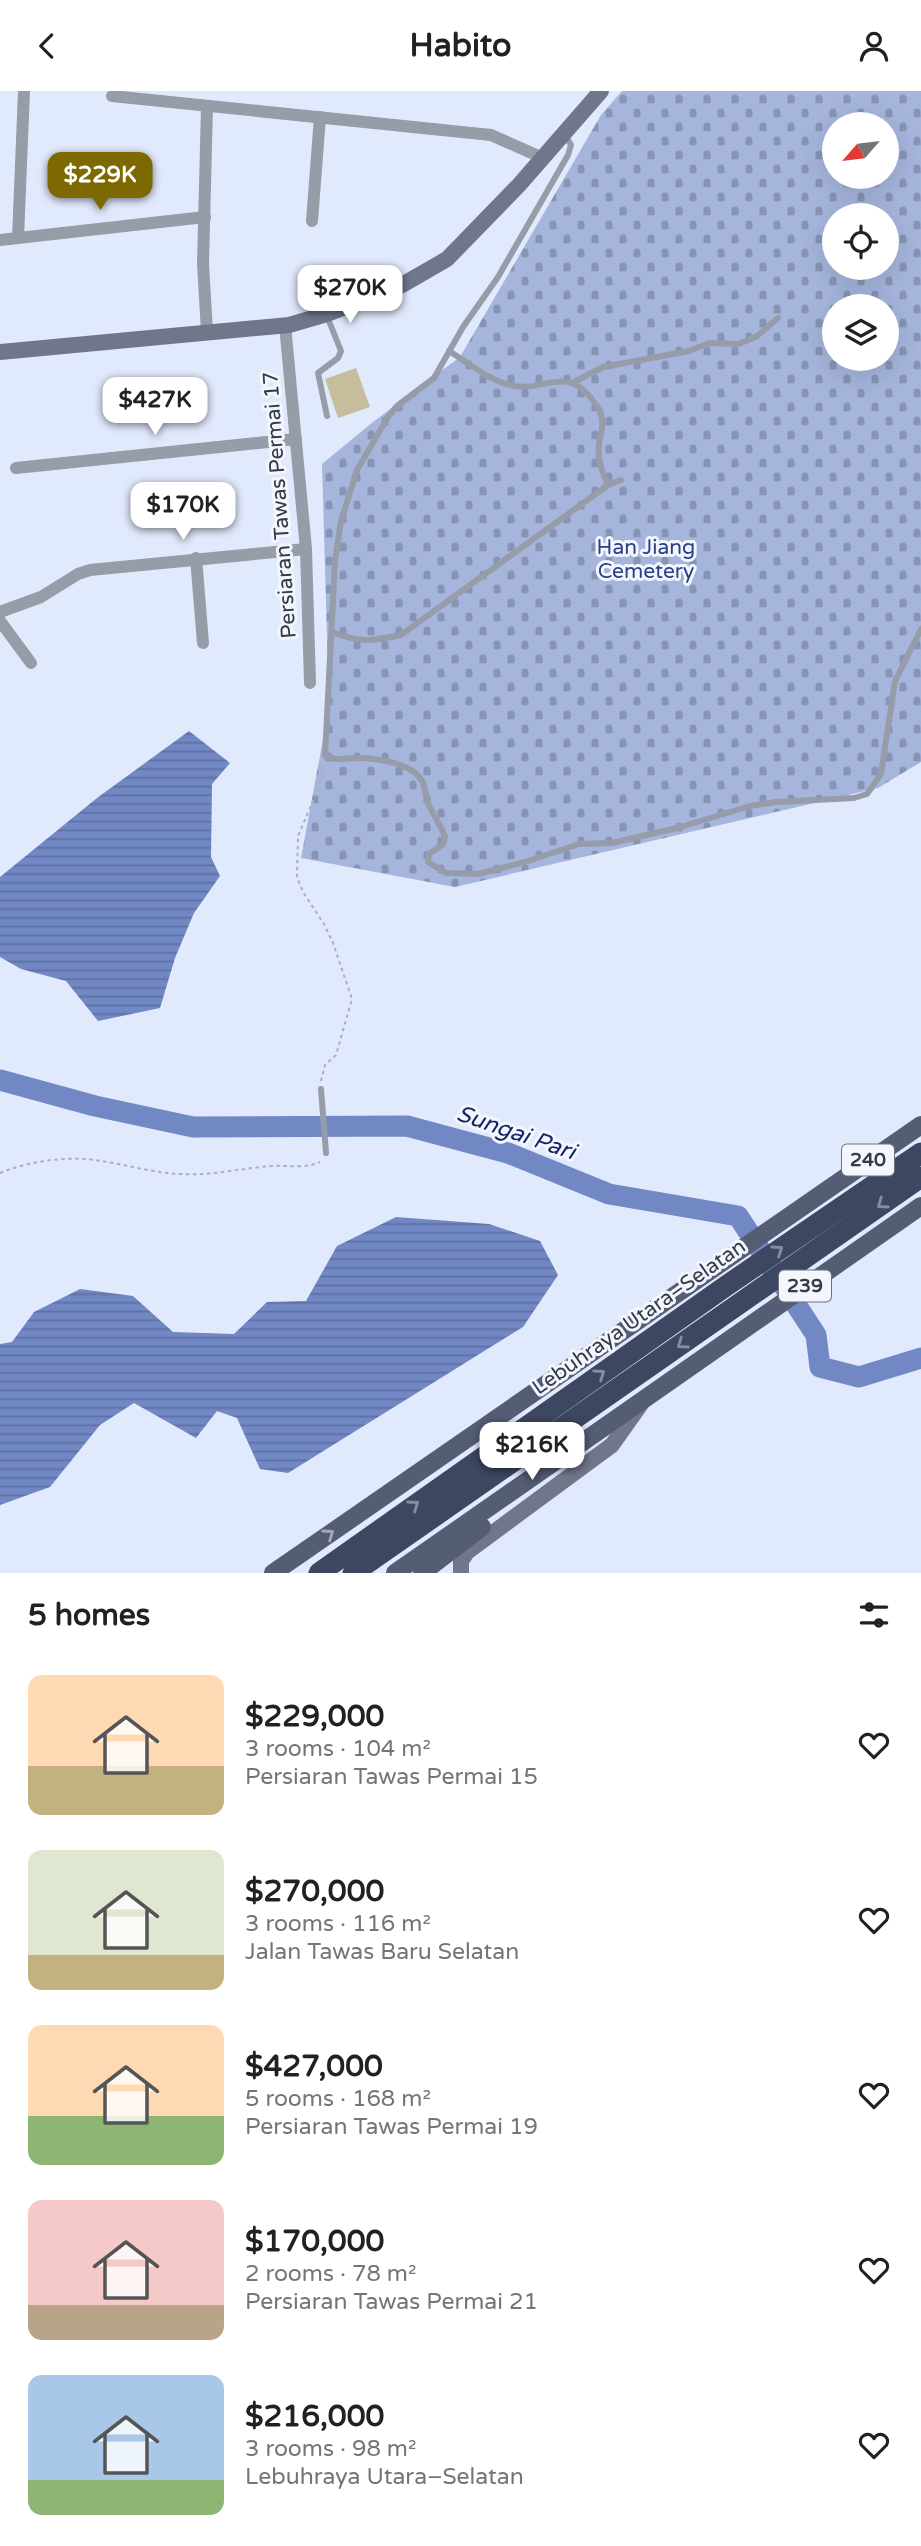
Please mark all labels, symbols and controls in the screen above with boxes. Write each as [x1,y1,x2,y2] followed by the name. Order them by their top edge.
[28,27,66,65] icon: back
[410,27,511,65] text: Habito
[855,27,893,65] icon: person
[822,112,900,189] north arrow
[822,112,899,371] map controls
[51,152,149,212] pin: $229K
[64,161,136,189] text: $229K
[822,203,899,280] button: locate
[301,265,399,325] pin: $270K
[314,274,386,302] text: $270K
[822,294,899,371] button: layers
[258,371,302,639] street label: Persiaran Tawas Permai 17
[106,377,204,437] pin: $427K
[119,386,191,414] text: $427K
[134,483,232,542] pin: $170K
[147,491,219,519] text: $170K
[597,535,695,584] park label: Han Jiang Cemetery
[453,1100,582,1167] water label: Sungai Pari
[842,1145,894,1175] road number: 240
[877,1196,890,1208] one-way arrow
[528,1234,750,1400] street label: Lebuhraya Utara–Selatan
[770,1246,783,1258] one-way arrow
[779,1271,831,1301] road number: 239
[677,1336,690,1349] one-way arrow
[592,1370,605,1382] one-way arrow
[483,1423,581,1482] pin: $216K
[496,1431,568,1459] text: $216K
[407,1500,420,1513] one-way arrow
[321,1530,334,1542] one-way arrow
[855,1596,893,1634] icon: filters
[28,1597,150,1634] text: 5 homes
[245,1698,384,1735] text: $229,000
[84,1703,168,1787] icon: home
[855,1726,893,1764] icon: heart
[245,1735,431,1763] text: 3 rooms · 104 m²
[245,1763,538,1791] text: Persiaran Tawas Permai 15
[245,1873,384,1910] text: $270,000
[84,1878,168,1962] icon: home
[855,1901,893,1939] icon: heart
[245,1910,431,1938] text: 3 rooms · 116 m²
[245,1938,519,1966] text: Jalan Tawas Baru Selatan
[245,2048,383,2085] text: $427,000
[84,2053,168,2137] icon: home
[855,2076,893,2114] icon: heart
[245,2085,431,2113] text: 5 rooms · 168 m²
[245,2113,538,2141] text: Persiaran Tawas Permai 19
[245,2223,384,2260] text: $170,000
[84,2228,168,2312] icon: home
[855,2251,893,2289] icon: heart
[245,2260,416,2288] text: 2 rooms · 78 m²
[245,2288,538,2316] text: Persiaran Tawas Permai 21
[245,2398,384,2435] text: $216,000
[84,2403,168,2487] icon: home
[855,2426,893,2464] icon: heart
[245,2435,416,2463] text: 3 rooms · 98 m²
[245,2463,524,2491] text: Lebuhraya Utara–Selatan

